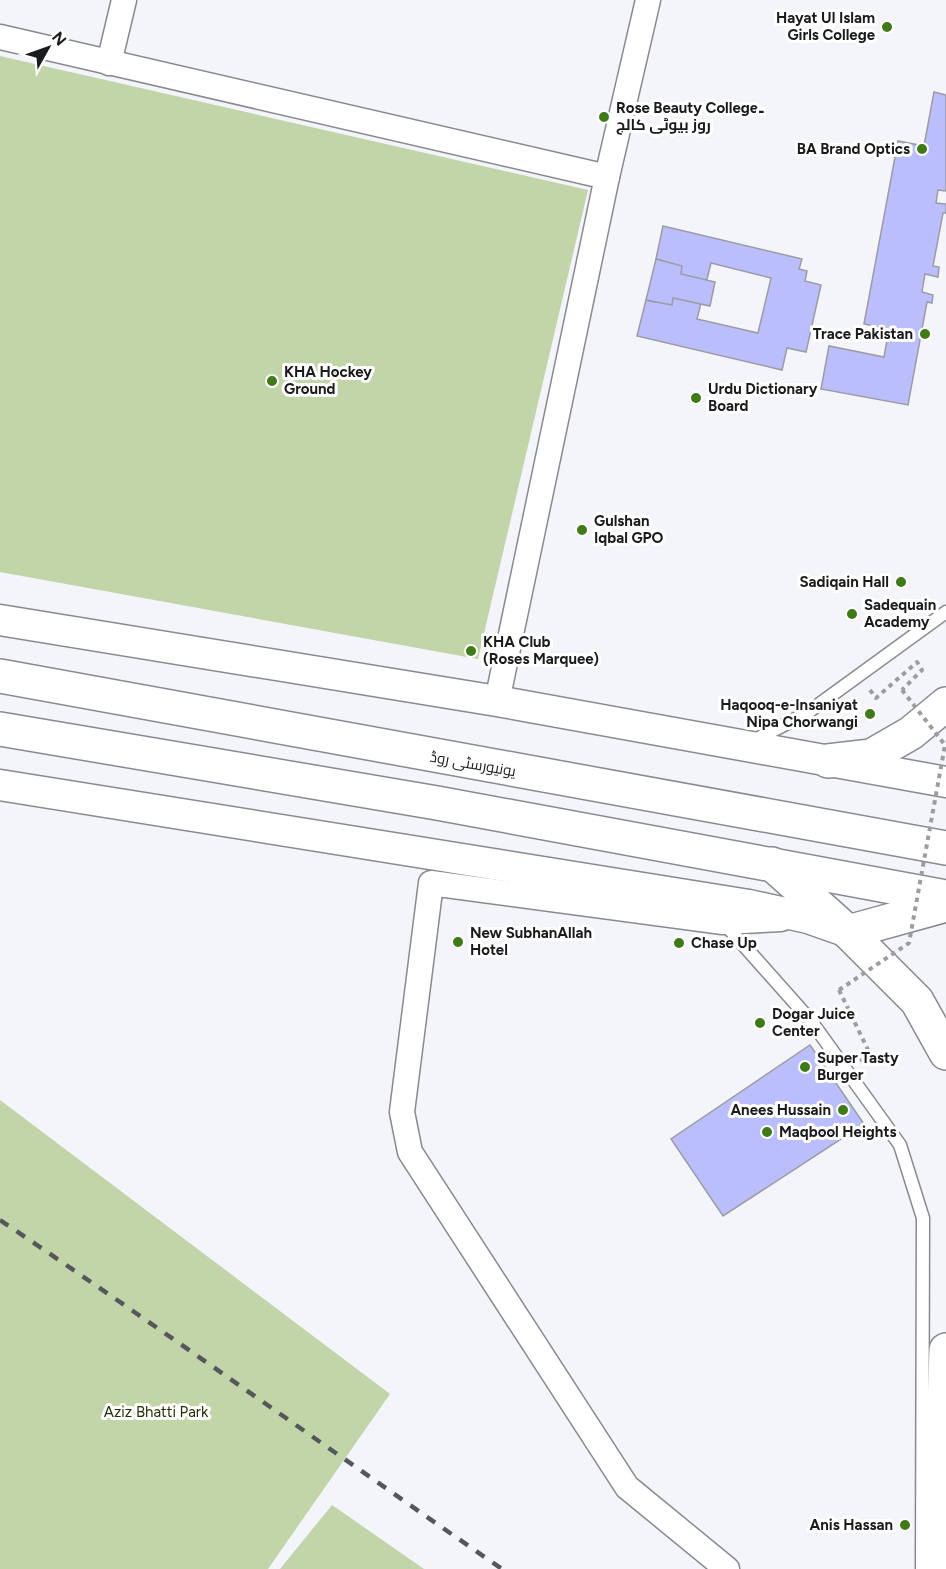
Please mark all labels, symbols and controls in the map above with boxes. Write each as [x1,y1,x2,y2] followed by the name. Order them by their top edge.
[776,9,876,44] place label: Hayat Ul Islam Girls College
[18,18,78,78] north arrow
[880,20,894,34] marker: Hayat Ul Islam Girls College
[48,28,70,50] text: N
[616,99,764,135] place label: Rose Beauty College۔ روز بیوٹی کالج
[597,110,611,124] marker: Rose Beauty College۔ روز بیوٹی کالج
[797,140,910,158] place label: BA Brand Optics
[915,142,929,156] marker: BA Brand Optics
[813,325,913,343] place label: Trace Pakistan
[918,327,932,341] marker: Trace Pakistan
[284,363,372,398] place label: KHA Hockey Ground
[265,374,279,388] marker: KHA Hockey Ground
[708,380,818,415] place label: Urdu Dictionary Board
[689,391,703,405] marker: Urdu Dictionary Board
[594,512,664,547] place label: Gulshan Iqbal GPO
[575,523,589,537] marker: Gulshan Iqbal GPO
[800,573,889,591] place label: Sadiqain Hall
[894,575,908,589] marker: Sadiqain Hall
[864,596,936,631] place label: Sadequain Academy
[845,607,859,621] marker: Sadequain Academy
[483,633,599,668] place label: KHA Club (Roses Marquee)
[464,644,478,658] marker: KHA Club (Roses Marquee)
[720,696,858,731] place label: Haqooq-e-Insaniyat Nipa Chorwangi
[863,707,877,721] marker: Haqooq-e-Insaniyat Nipa Chorwangi
[428,748,517,781] street label: یونیورسٹی روڈ
[470,924,592,959] place label: New SubhanAllah Hotel
[691,934,757,952] place label: Chase Up
[451,935,465,949] marker: New SubhanAllah Hotel
[672,936,686,950] marker: Chase Up
[772,1005,855,1040] place label: Dogar Juice Center
[753,1016,767,1030] marker: Dogar Juice Center
[817,1049,899,1084] place label: Super Tasty Burger
[798,1060,812,1074] marker: Super Tasty Burger
[730,1101,831,1119] place label: Anees Hussain
[836,1103,850,1117] marker: Anees Hussain
[779,1123,896,1141] place label: Maqbool Heights
[760,1125,774,1139] marker: Maqbool Heights
[104,1403,209,1421] park label: Aziz Bhatti Park
[810,1516,893,1534] place label: Anis Hassan
[898,1518,912,1532] marker: Anis Hassan

